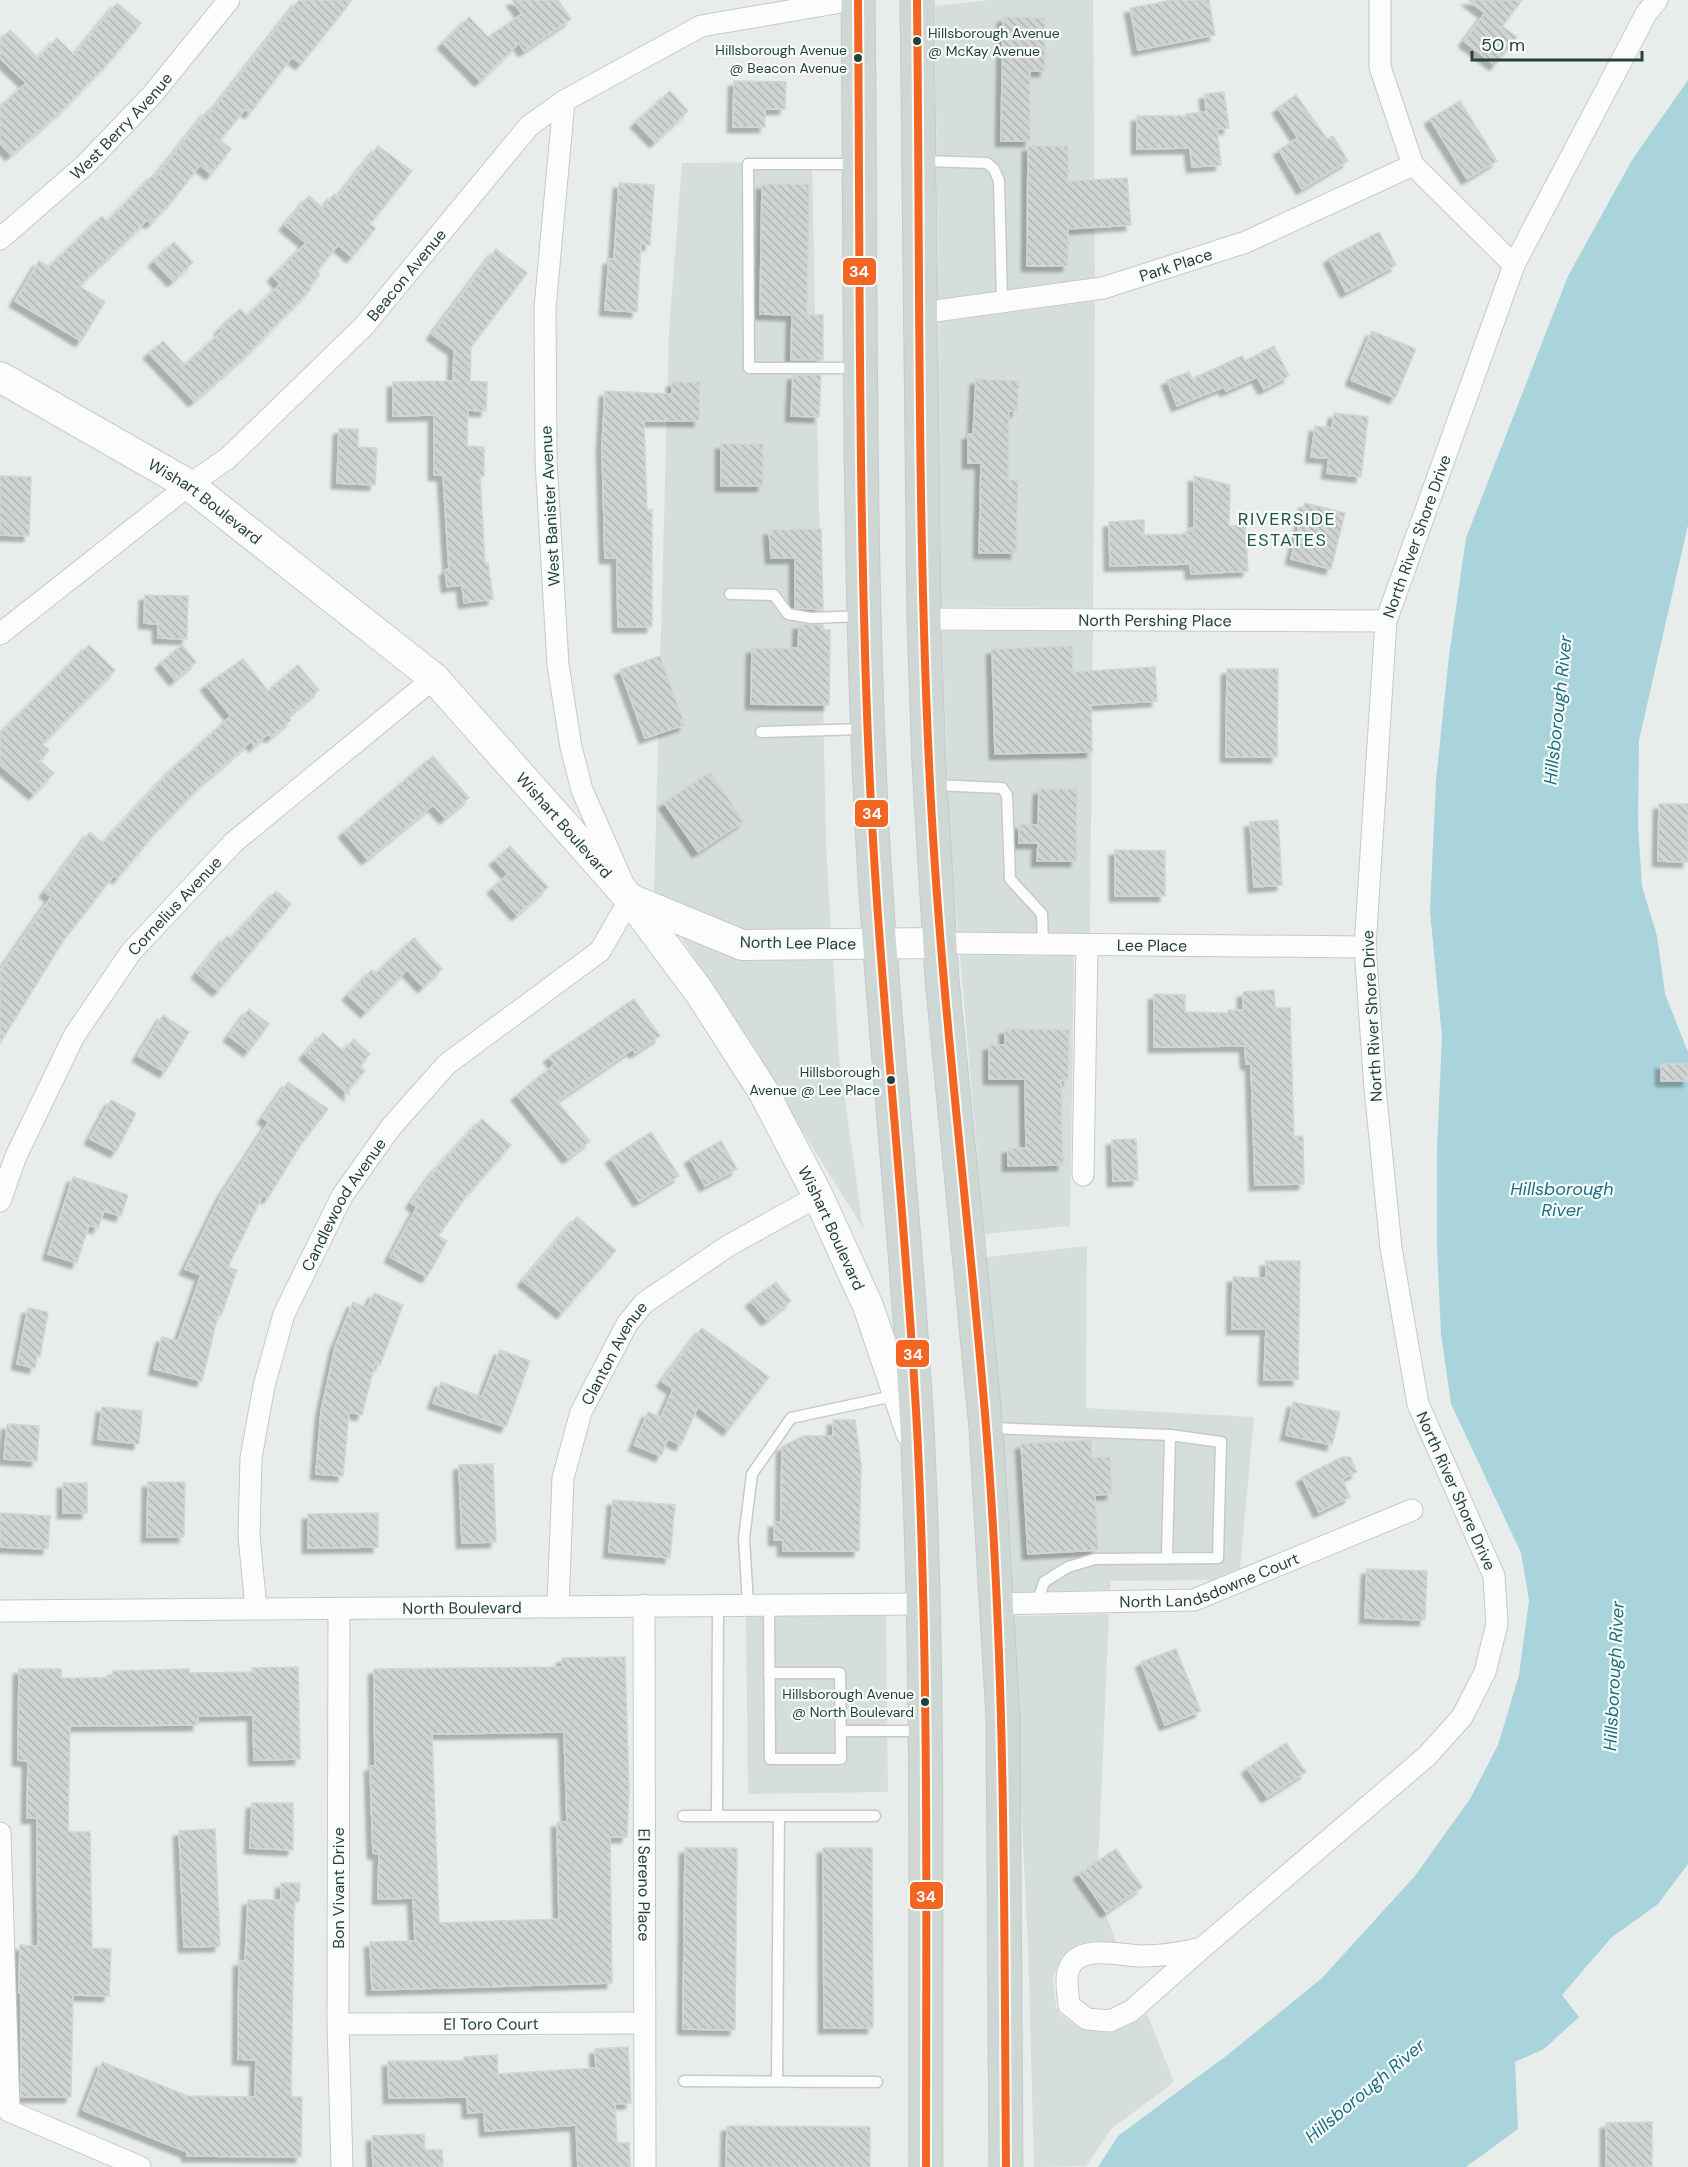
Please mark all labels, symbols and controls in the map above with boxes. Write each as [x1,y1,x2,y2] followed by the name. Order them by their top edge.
[928,24,1060,60] place label: Hillsborough Avenue @ McKay Avenue
[1472,24,1642,62] scale bar
[1481,33,1525,57] text: 50 m
[911,35,923,47] marker: Hillsborough Avenue @ McKay Avenue
[715,41,847,77] place label: Hillsborough Avenue @ Beacon Avenue
[852,52,864,64] marker: Hillsborough Avenue @ Beacon Avenue
[65,68,177,184] street label: West Berry Avenue
[362,224,451,325] street label: Beacon Avenue
[1136,243,1215,286] street label: Park Place
[842,257,877,286] line badge: 34
[849,261,869,282] text: 34
[535,425,565,587] street label: West Banister Avenue
[1377,452,1455,621] street label: North River Shore Drive
[145,453,266,549] street label: Wishart Boulevard
[1238,507,1336,552] district label: RIVERSIDE ESTATES
[1078,609,1232,631] street label: North Pershing Place
[1538,633,1578,786] water label: Hillsborough River
[512,768,617,882] street label: Wishart Boulevard
[854,799,889,828] line badge: 34
[862,803,882,824] text: 34
[123,852,226,960] street label: Cornelius Avenue
[1357,930,1387,1102] street label: North River Shore Drive
[740,931,856,955] street label: North Lee Place
[1117,934,1187,956] street label: Lee Place
[749,1063,880,1099] place label: Hillsborough Avenue @ Lee Place
[885,1074,897,1086] marker: Hillsborough Avenue @ Lee Place
[296,1134,391,1275] street label: Candlewood Avenue
[794,1162,870,1293] street label: Wishart Boulevard
[1510,1177,1614,1222] water label: Hillsborough River
[576,1297,652,1409] street label: Clanton Avenue
[895,1339,930,1368] line badge: 34
[903,1344,923,1365] text: 34
[1411,1408,1501,1574] street label: North River Shore Drive
[1119,1547,1302,1612] street label: North Landsdowne Court
[402,1597,522,1618] street label: North Boulevard
[1598,1599,1630,1751] water label: Hillsborough River
[782,1685,914,1721] place label: Hillsborough Avenue @ North Boulevard
[919,1696,931,1708] marker: Hillsborough Avenue @ North Boulevard
[328,1827,349,1949] street label: Bon Vivant Drive
[634,1829,655,1941] street label: El Sereno Place
[909,1881,944,1910] line badge: 34
[916,1886,936,1907] text: 34
[443,2013,539,2034] street label: El Toro Court
[1300,2033,1431,2148] water label: Hillsborough River

